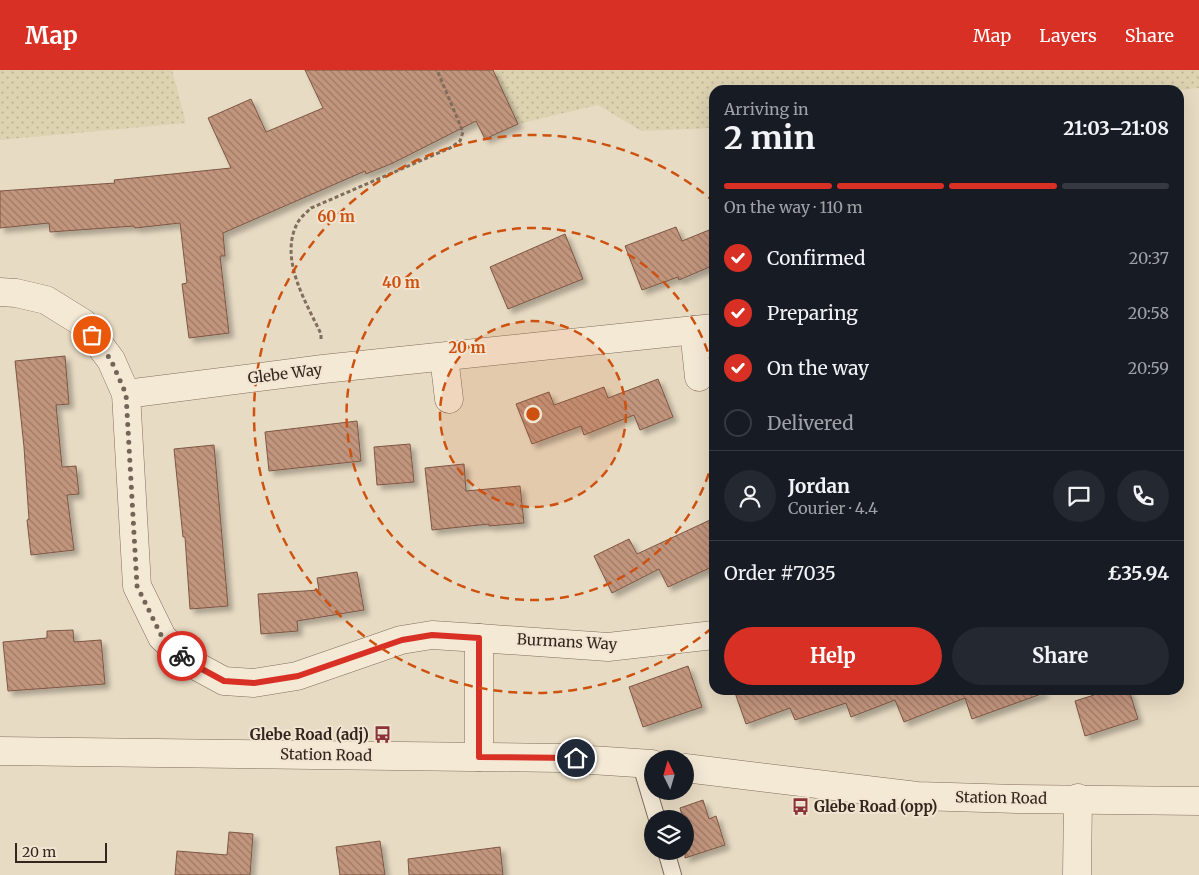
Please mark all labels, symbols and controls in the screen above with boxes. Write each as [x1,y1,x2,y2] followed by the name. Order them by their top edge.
[25,20,78,51] text: Map
[973,24,1011,47] text: Map
[1039,24,1097,47] text: Layers
[1125,24,1174,47] text: Share
[724,99,809,119] text: Arriving in
[1063,116,1169,140] text: 21:03–21:08
[724,118,815,158] text: 2 min
[724,197,863,217] text: On the way · 110 m
[317,207,355,226] text: 60 m
[724,244,752,272] icon: check
[767,246,865,270] text: Confirmed
[1129,248,1169,268] text: 20:37
[382,273,420,292] text: 40 m
[724,299,752,327] icon: check
[767,301,858,325] text: Preparing
[1128,303,1169,323] text: 20:58
[71,314,113,356] pin
[78,321,106,349] icon: bag
[448,338,486,357] text: 20 m
[724,354,752,382] icon: check
[767,356,869,380] text: On the way
[1128,358,1169,378] text: 20:59
[247,359,324,387] street label: Glebe Way
[524,405,542,423] centre of rings
[767,411,854,435] text: Delivered
[724,470,776,522] button: person
[1053,470,1105,522] button: chat
[1117,470,1169,522] button: phone
[788,474,850,498] text: Jordan
[788,498,878,518] text: Courier · 4.4
[724,561,836,585] text: Order #7035
[1107,561,1169,585] text: £35.94
[724,627,942,685] button: Help
[952,627,1169,685] button: Share
[516,629,618,654] street label: Burmans Way
[157,631,207,681] courier
[168,642,196,670] icon: bike
[250,725,369,744] place label: Glebe Road (adj)
[373,725,393,745] bus stop icon: Glebe Road (adj)
[555,737,597,779] pin
[280,744,372,765] street label: Station Road
[562,744,590,772] icon: home
[644,750,694,800] north arrow
[644,750,694,860] map controls
[955,787,1047,808] street label: Station Road
[790,797,810,817] bus stop icon: Glebe Road (opp)
[814,797,937,816] place label: Glebe Road (opp)
[644,810,694,860] button: layers
[15,840,108,863] scale bar
[22,843,56,861] text: 20 m

